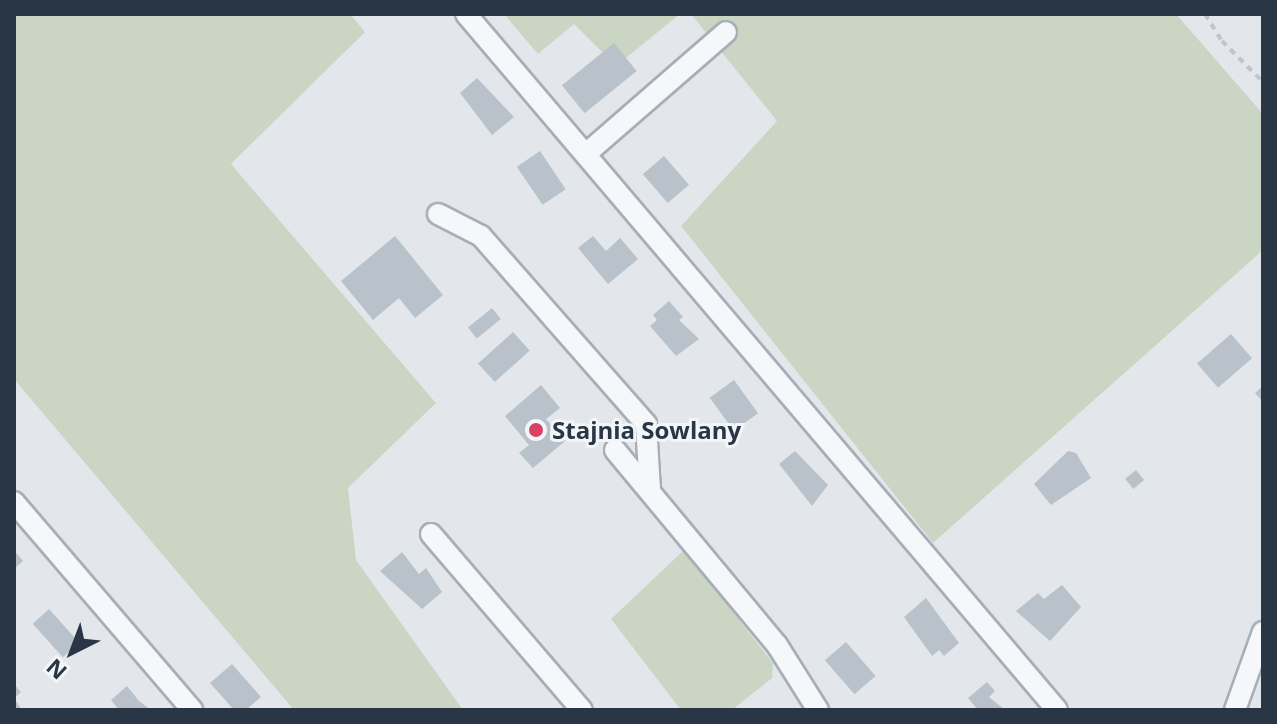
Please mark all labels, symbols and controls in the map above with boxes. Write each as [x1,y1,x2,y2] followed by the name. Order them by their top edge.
[552,416,741,444] place label: Stajnia Sowlany
[527,421,545,439] marker: Stajnia Sowlany
[32,612,112,692] north arrow
[39,653,73,687] text: N

